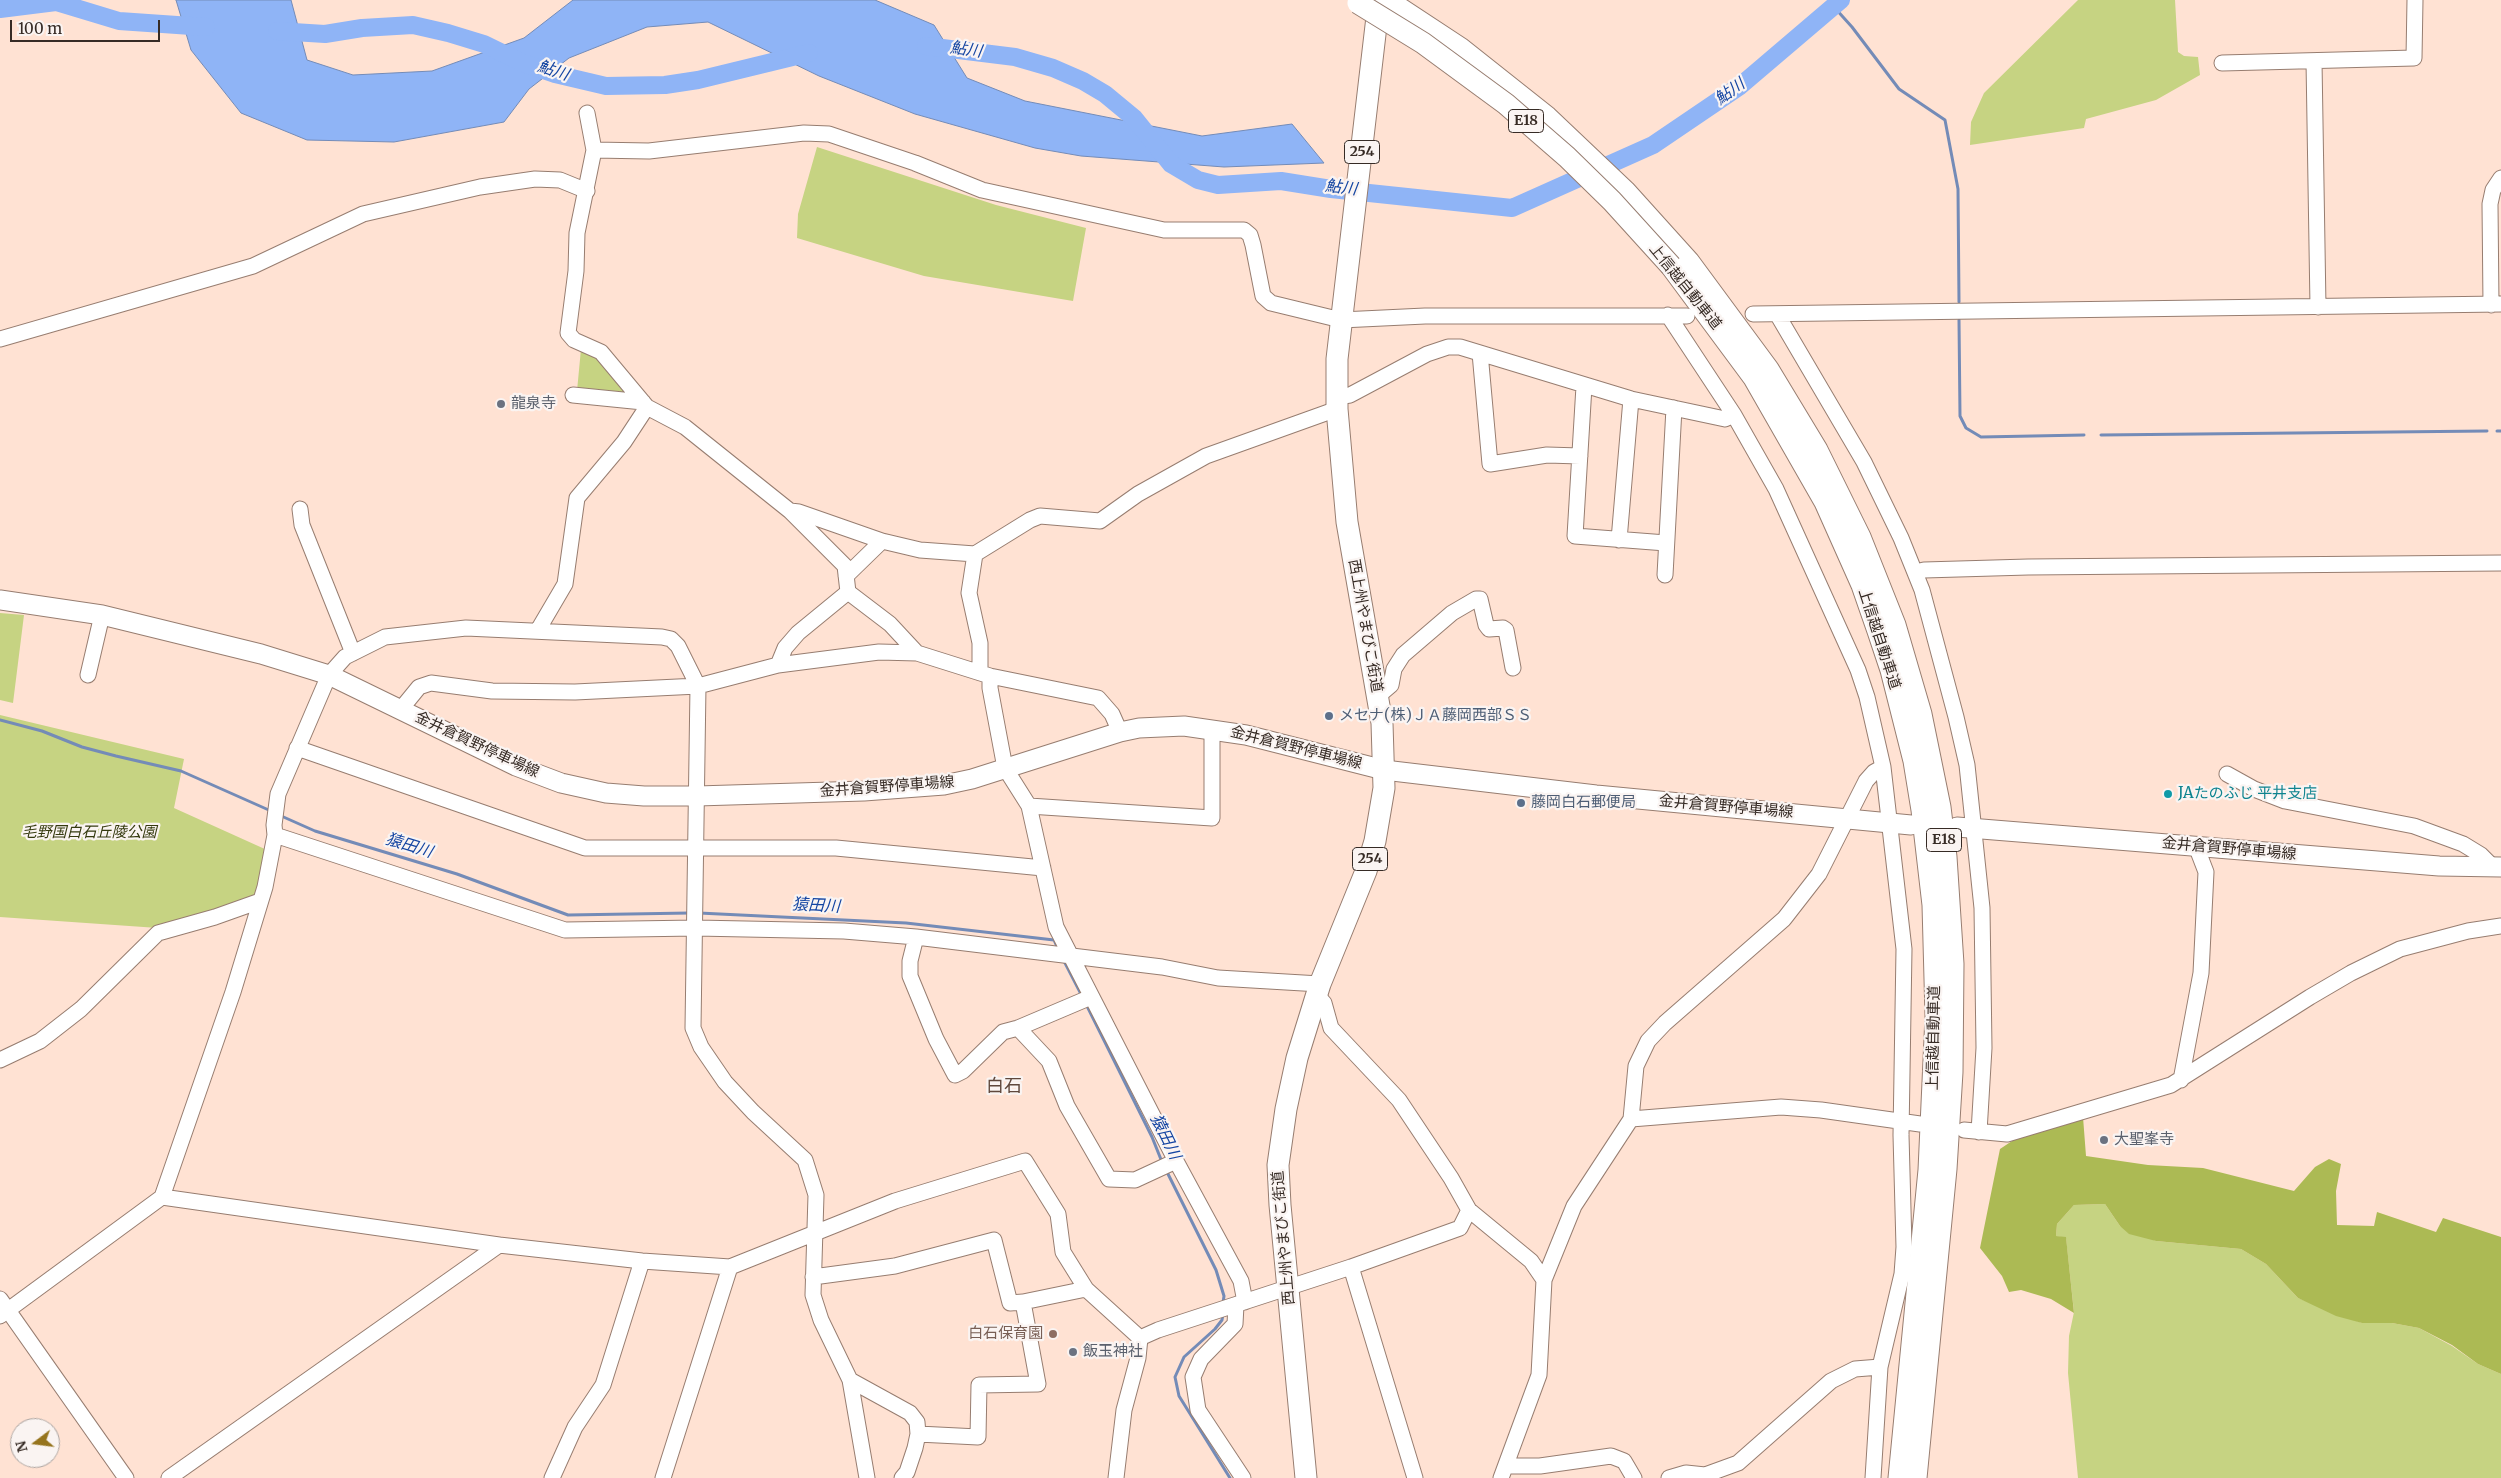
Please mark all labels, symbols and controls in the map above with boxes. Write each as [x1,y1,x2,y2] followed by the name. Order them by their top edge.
[12,10,162,42] scale bar
[18,19,62,38] text: 100 m
[949,38,983,62] water label: 鮎川
[535,57,571,85] water label: 鮎川
[1711,75,1749,109] water label: 鮎川
[1508,110,1544,132] road number: E18
[1344,140,1380,163] road number: 254
[1324,177,1358,199] water label: 鮎川
[1645,241,1725,333] street label: 上信越自動車道
[511,395,556,413] place label: 龍泉寺
[495,398,507,410] marker: 龍泉寺
[1344,558,1386,694] street label: 西上州やまびこ街道
[1854,586,1904,692] street label: 上信越自動車道
[1339,707,1532,725] place label: メセナ(株)ＪＡ藤岡西部ＳＳ
[412,708,542,782] street label: 金井倉賀野停車場線
[1323,710,1335,722] marker: メセナ(株)ＪＡ藤岡西部ＳＳ
[1228,723,1364,773] street label: 金井倉賀野停車場線
[819,773,955,801] street label: 金井倉賀野停車場線
[2178,785,2317,803] place label: JAたのふじ 平井支店
[2162,788,2174,800] marker: JAたのふじ 平井支店
[1658,792,1794,822] street label: 金井倉賀野停車場線
[1531,794,1636,812] place label: 藤岡白石郵便局
[1515,797,1527,809] marker: 藤岡白石郵便局
[22,824,156,842] park label: 毛野国白石丘陵公園
[1926,828,1962,852] road number: E18
[383,830,435,862] water label: 猿田川
[2161,834,2297,864] street label: 金井倉賀野停車場線
[1352,848,1388,871] road number: 254
[792,895,840,917] water label: 猿田川
[1924,985,1944,1091] street label: 上信越自動車道
[986,1076,1022,1098] district label: 白石
[1146,1111,1184,1163] water label: 猿田川
[2114,1131,2174,1149] place label: 大聖峯寺
[2098,1134,2110,1146] marker: 大聖峯寺
[1269,1170,1299,1306] street label: 西上州やまびこ街道
[968,1325,1043,1343] place label: 白石保育園
[1047,1328,1059,1340] marker: 白石保育園
[1083,1343,1143,1361] place label: 飯玉神社
[1067,1346,1079,1358] marker: 飯玉神社
[10,1418,60,1468] north arrow
[11,1439,32,1454] text: N

